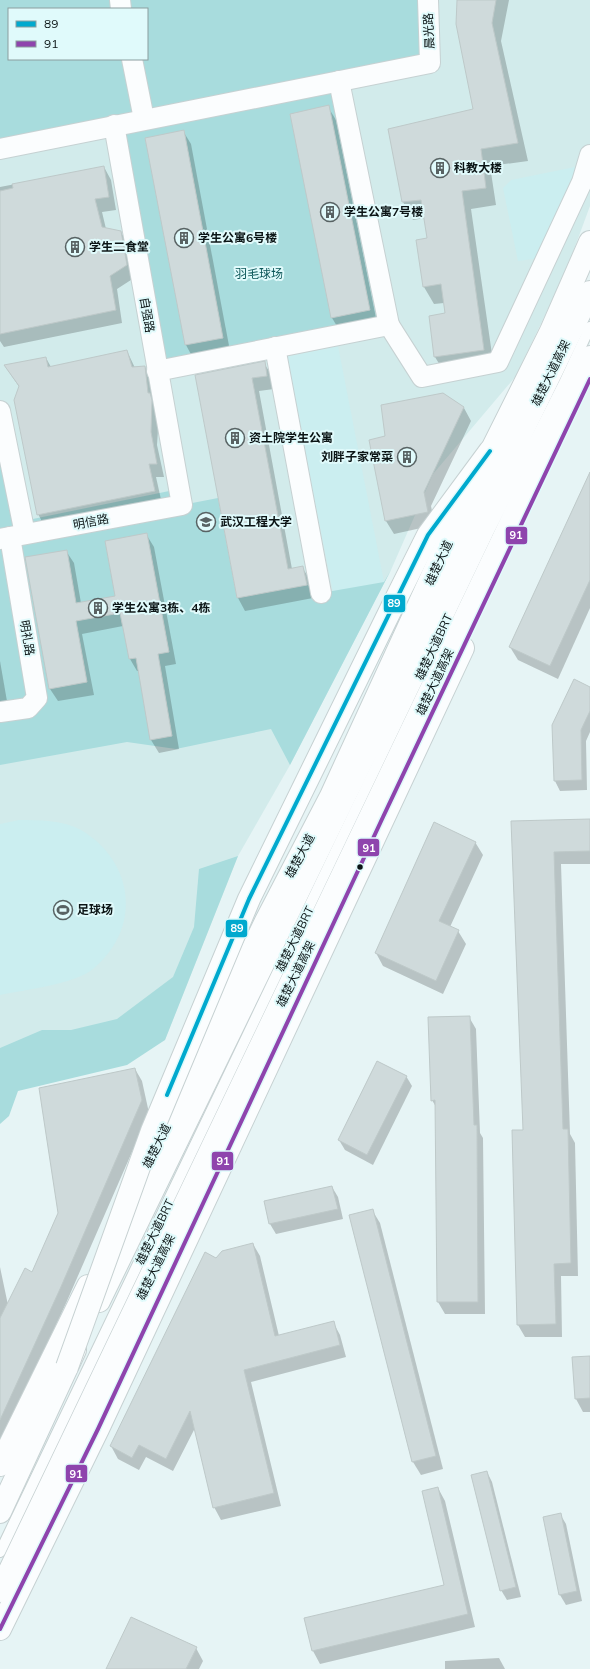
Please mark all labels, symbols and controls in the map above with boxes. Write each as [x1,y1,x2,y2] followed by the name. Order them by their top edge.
[8,8,148,60] legend
[420,13,437,49] street label: 晨光路
[44,16,58,31] text: 89
[44,36,58,51] text: 91
[429,157,451,179] building icon: 科教大楼
[454,160,502,175] place label: 科教大楼
[319,201,341,223] building icon: 学生公寓7号楼
[344,204,423,219] place label: 学生公寓7号楼
[173,227,195,249] building icon: 学生公寓6号楼
[198,230,277,245] place label: 学生公寓6号楼
[64,236,86,258] building icon: 学生二食堂
[89,239,149,254] place label: 学生二食堂
[235,266,283,281] park label: 羽毛球场
[137,296,158,334] street label: 自强路
[528,337,573,408] street label: 雄楚大道高架
[224,427,246,449] building icon: 资土院学生公寓
[249,430,333,445] place label: 资土院学生公寓
[396,446,418,468] building icon: 刘胖子家常菜
[321,449,393,464] place label: 刘胖子家常菜
[72,511,110,532] street label: 明信路
[195,511,217,533] school or university icon: 武汉工程大学
[220,514,292,529] place label: 武汉工程大学
[505,526,528,545] line badge: 91
[509,528,523,542] text: 91
[422,538,455,588] street label: 雄楚大道
[383,594,406,613] line badge: 89
[387,596,401,610] text: 89
[87,597,109,619] building icon: 学生公寓3栋、4栋
[112,600,210,615] place label: 学生公寓3栋、4栋
[412,611,456,682] street label: 雄楚大道BRT
[17,619,38,657] street label: 明礼路
[413,646,457,718] street label: 雄楚大道高架
[282,831,317,880] street label: 雄楚大道
[357,838,380,857] line badge: 91
[362,841,376,855] text: 91
[355,862,365,872] unlabelled marker
[52,899,74,921] sports icon: 足球场
[77,902,113,917] place label: 足球场
[272,903,317,974] street label: 雄楚大道BRT
[225,919,248,938] line badge: 89
[230,921,244,935] text: 89
[273,938,318,1009] street label: 雄楚大道高架
[139,1121,174,1171] street label: 雄楚大道
[211,1151,234,1171] line badge: 91
[216,1154,230,1168] text: 91
[132,1196,177,1267] street label: 雄楚大道BRT
[133,1231,178,1302] street label: 雄楚大道高架
[65,1464,88,1483] line badge: 91
[69,1467,83,1481] text: 91

